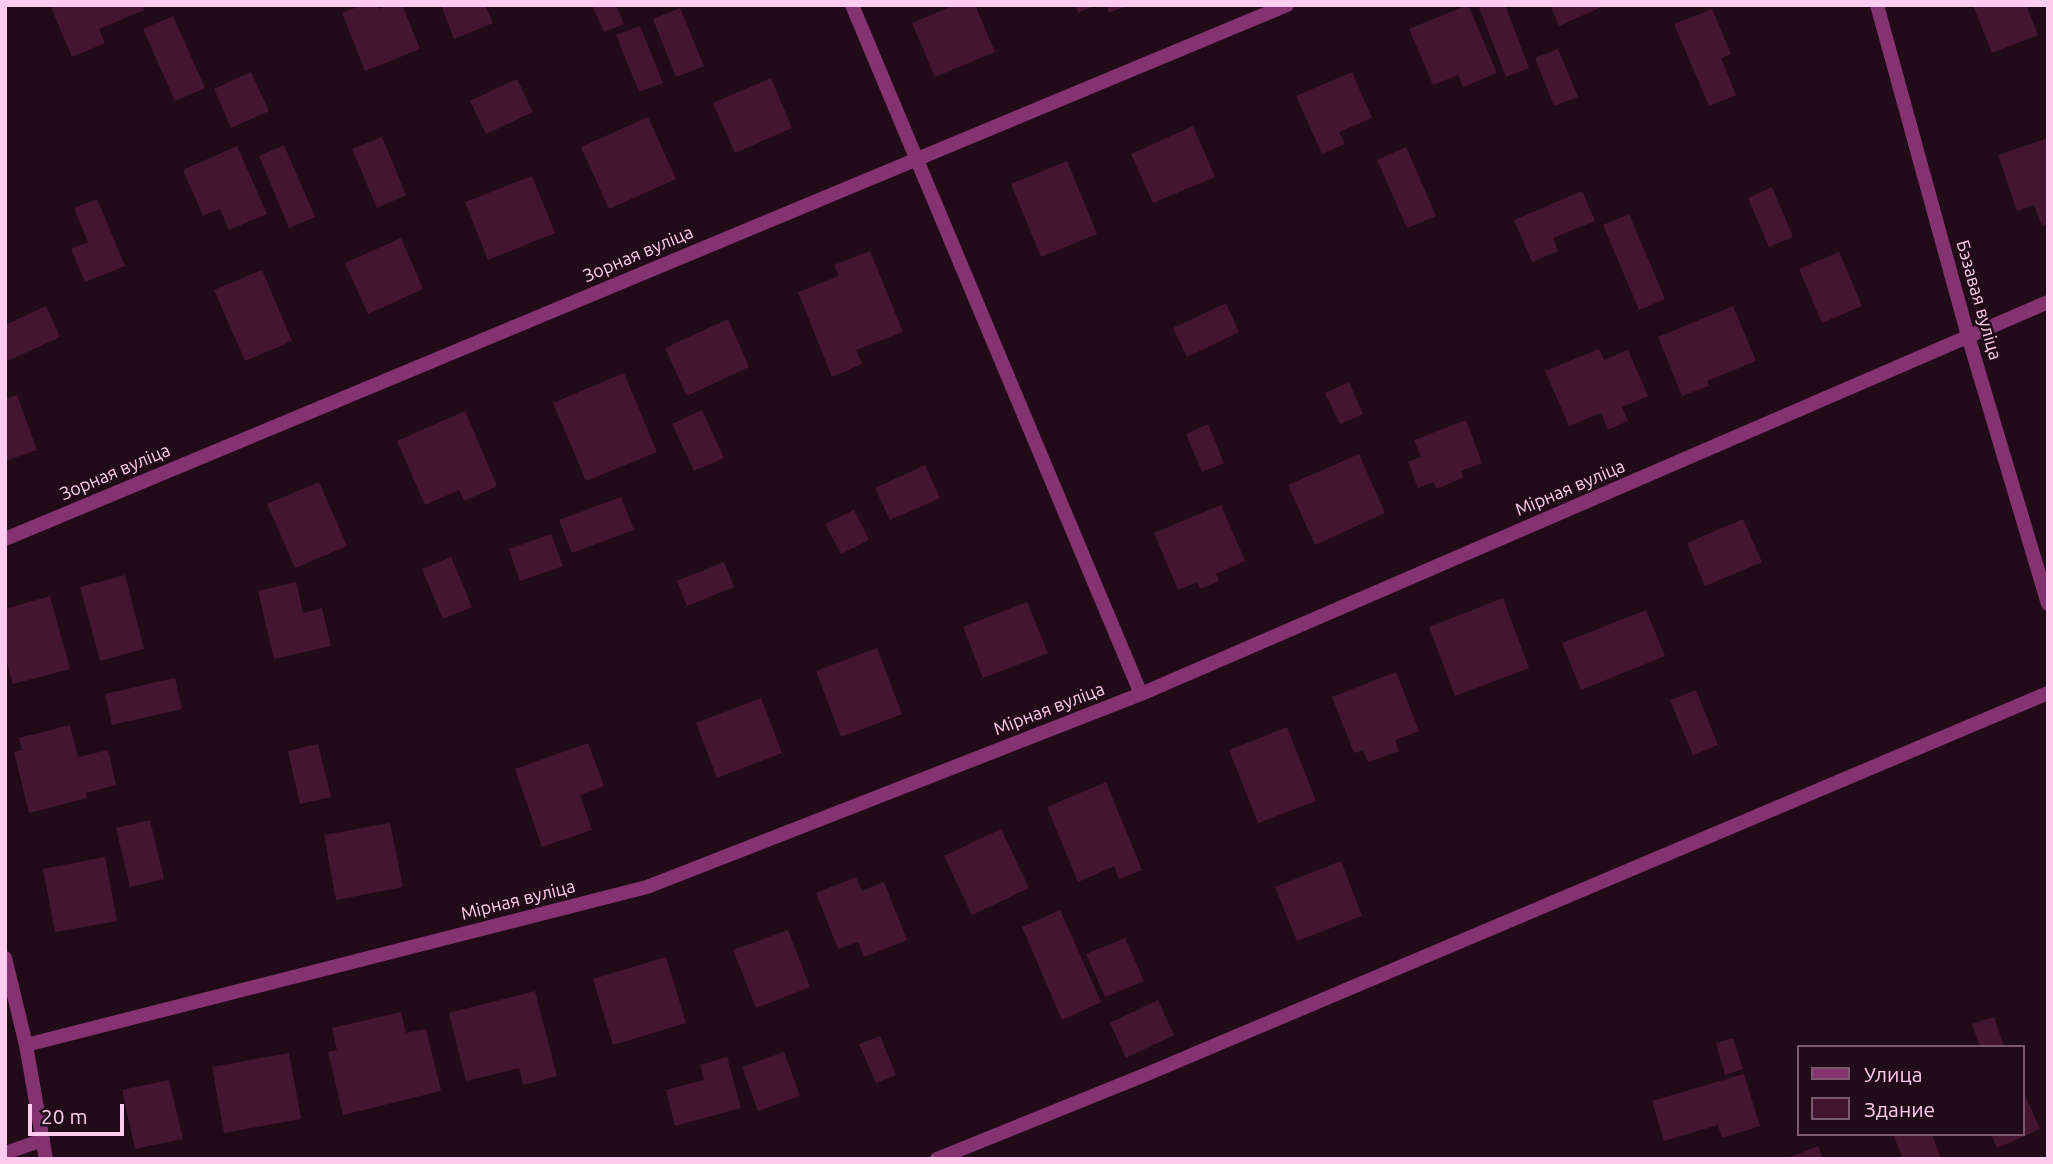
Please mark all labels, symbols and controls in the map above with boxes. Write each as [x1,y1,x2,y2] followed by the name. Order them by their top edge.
[580,221,696,287] street label: Зорная вуліца
[1952,238,2006,362] street label: Бэзавая вуліца
[57,439,173,505] street label: Зорная вуліца
[1512,455,1628,521] street label: Мірная вуліца
[990,678,1108,740] street label: Мірная вуліца
[459,875,577,925] street label: Мірная вуліца
[1798,1045,2025,1136] legend
[1864,1062,1922,1086] text: Улица
[32,1090,128,1134] scale bar
[1864,1097,1935,1121] text: Здание
[41,1104,88,1128] text: 20 m

